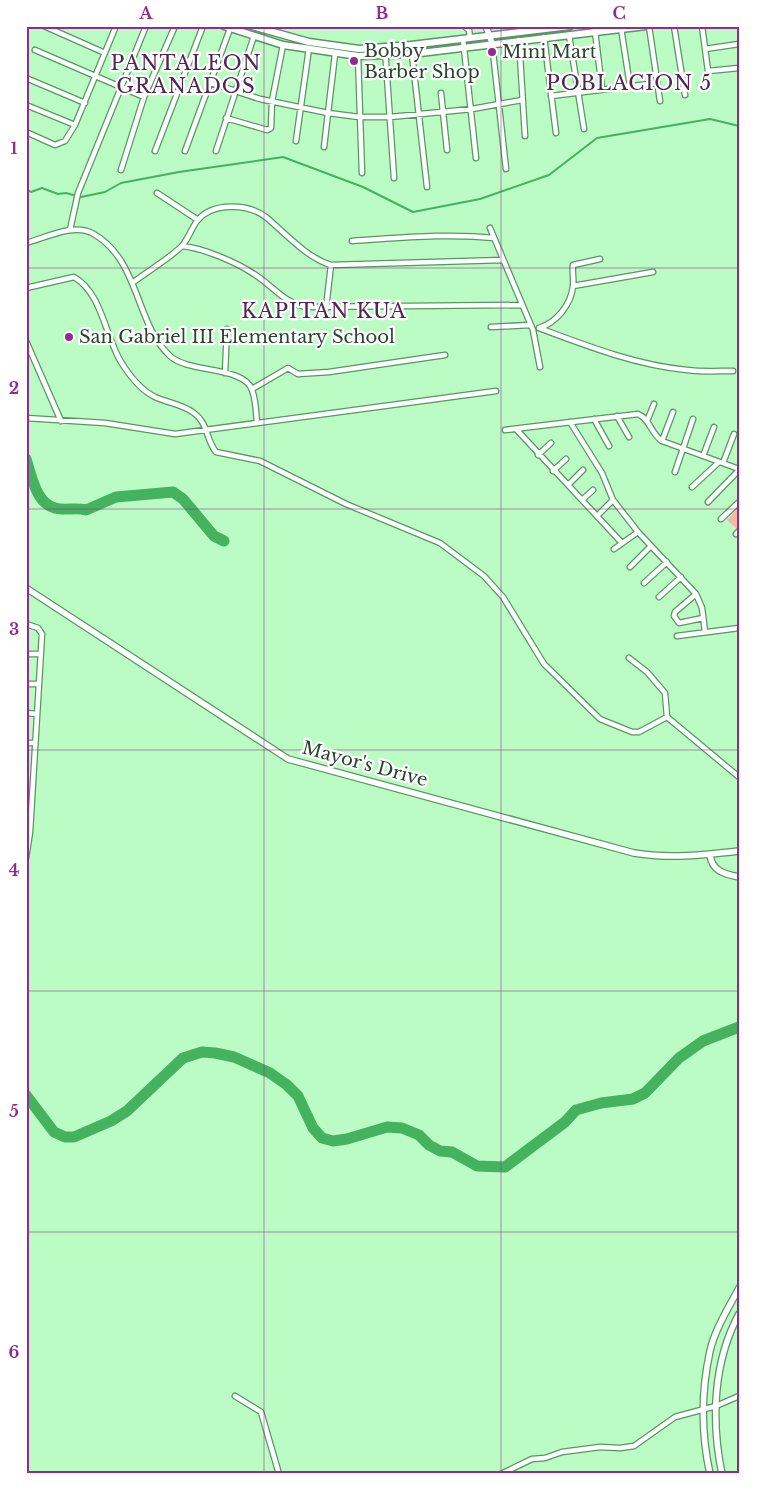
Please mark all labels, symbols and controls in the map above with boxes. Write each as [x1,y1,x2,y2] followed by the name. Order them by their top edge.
[139,3,154,23] text: A
[376,3,389,23] text: B
[612,3,626,23] text: C
[364,40,480,83] place label: Bobby Barber Shop
[502,41,597,63] place label: Mini Mart
[486,46,498,58] marker: Mini Mart
[111,51,261,98] district label: PANTALEON GRANADOS
[348,55,360,67] marker: Bobby Barber Shop
[546,71,712,95] district label: POBLACION 5
[11,138,18,158] text: 1
[241,299,407,323] district label: KAPITAN KUA
[79,326,395,348] place label: San Gabriel III Elementary School
[63,331,75,343] marker: San Gabriel III Elementary School
[9,378,19,398] text: 2
[9,619,19,639] text: 3
[300,737,430,791] street label: Mayor's Drive
[9,860,19,880] text: 4
[9,1101,19,1121] text: 5
[9,1342,20,1362] text: 6

